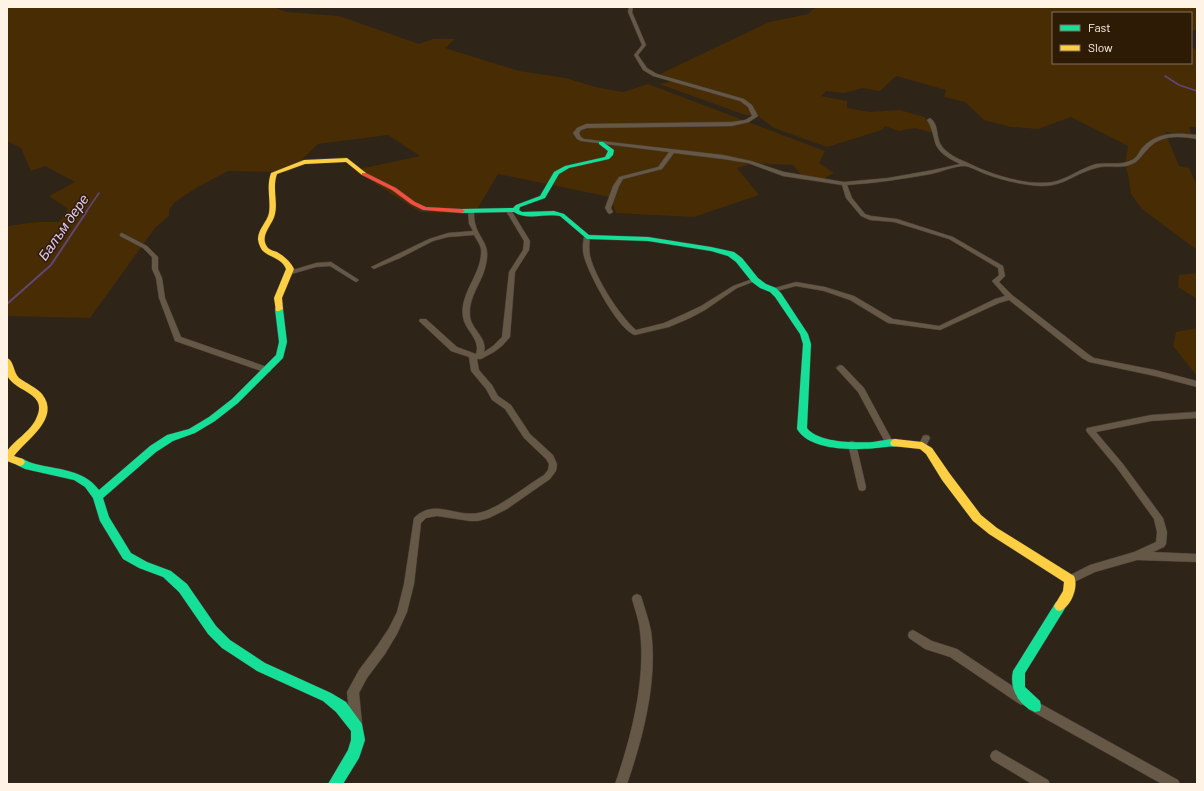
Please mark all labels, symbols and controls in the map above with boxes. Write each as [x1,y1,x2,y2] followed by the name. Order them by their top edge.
[1052,12,1192,64] legend
[1088,20,1111,34] text: Fast
[1088,40,1113,54] text: Slow
[34,191,92,263] water label: Балъм дере

